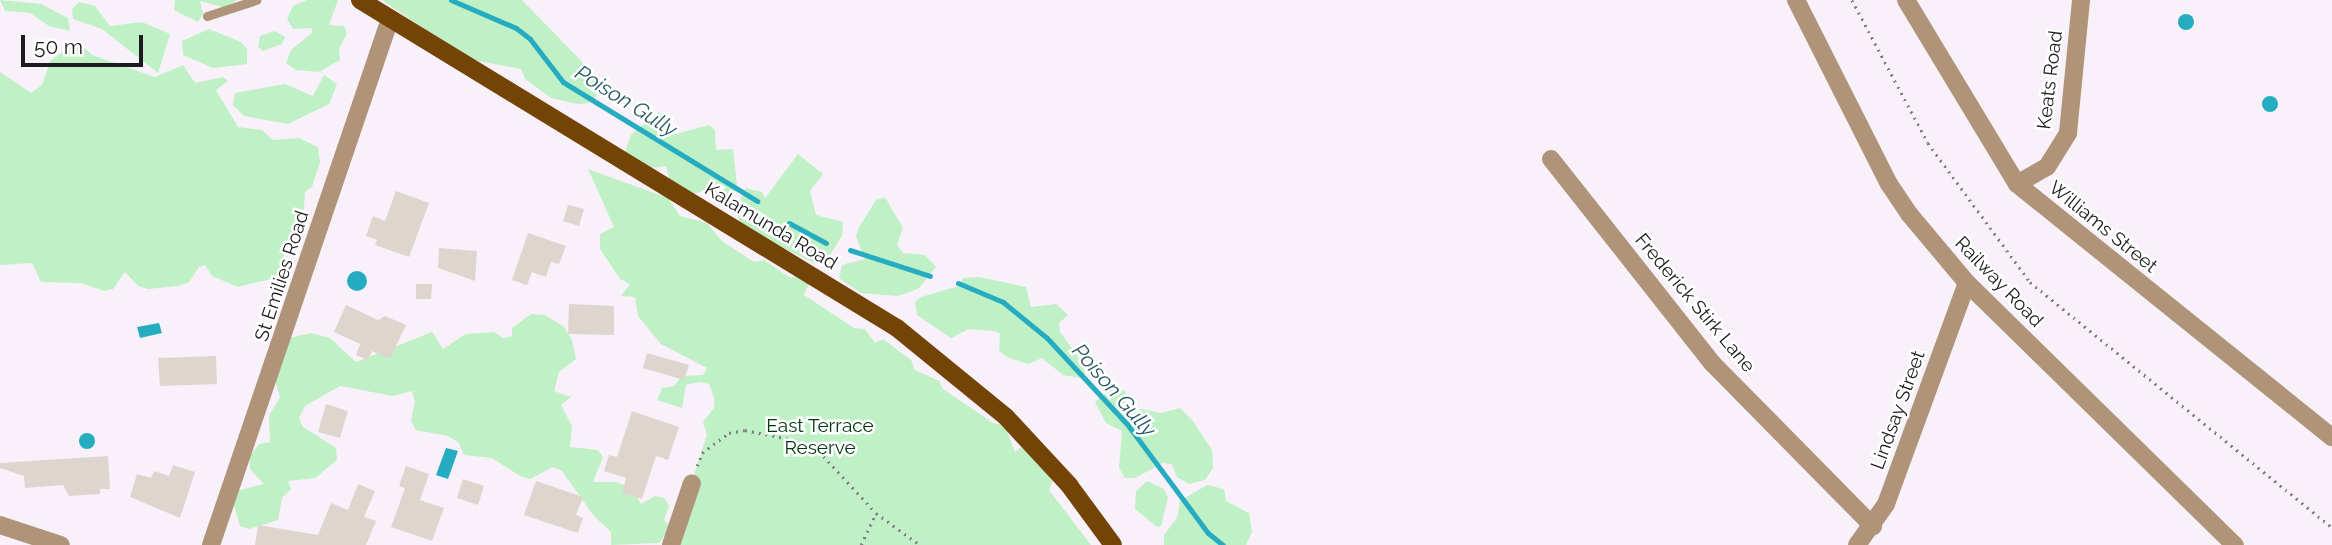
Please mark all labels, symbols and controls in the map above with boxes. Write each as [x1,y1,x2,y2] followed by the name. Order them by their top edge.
[24,21,147,65] scale bar
[2033,29,2067,131] street label: Keats Road
[34,34,83,59] text: 50 m
[571,60,681,142] water label: Poison Gully
[2044,176,2162,278] street label: Williams Street
[701,177,841,275] street label: Kalamunda Road
[250,208,314,344] street label: St Emilies Road
[1630,229,1760,377] street label: Frederick Stirk Lane
[1950,232,2048,332] street label: Railway Road
[1067,338,1161,442] water label: Poison Gully
[1866,347,1930,473] street label: Lindsay Street
[766,415,874,459] park label: East Terrace Reserve

